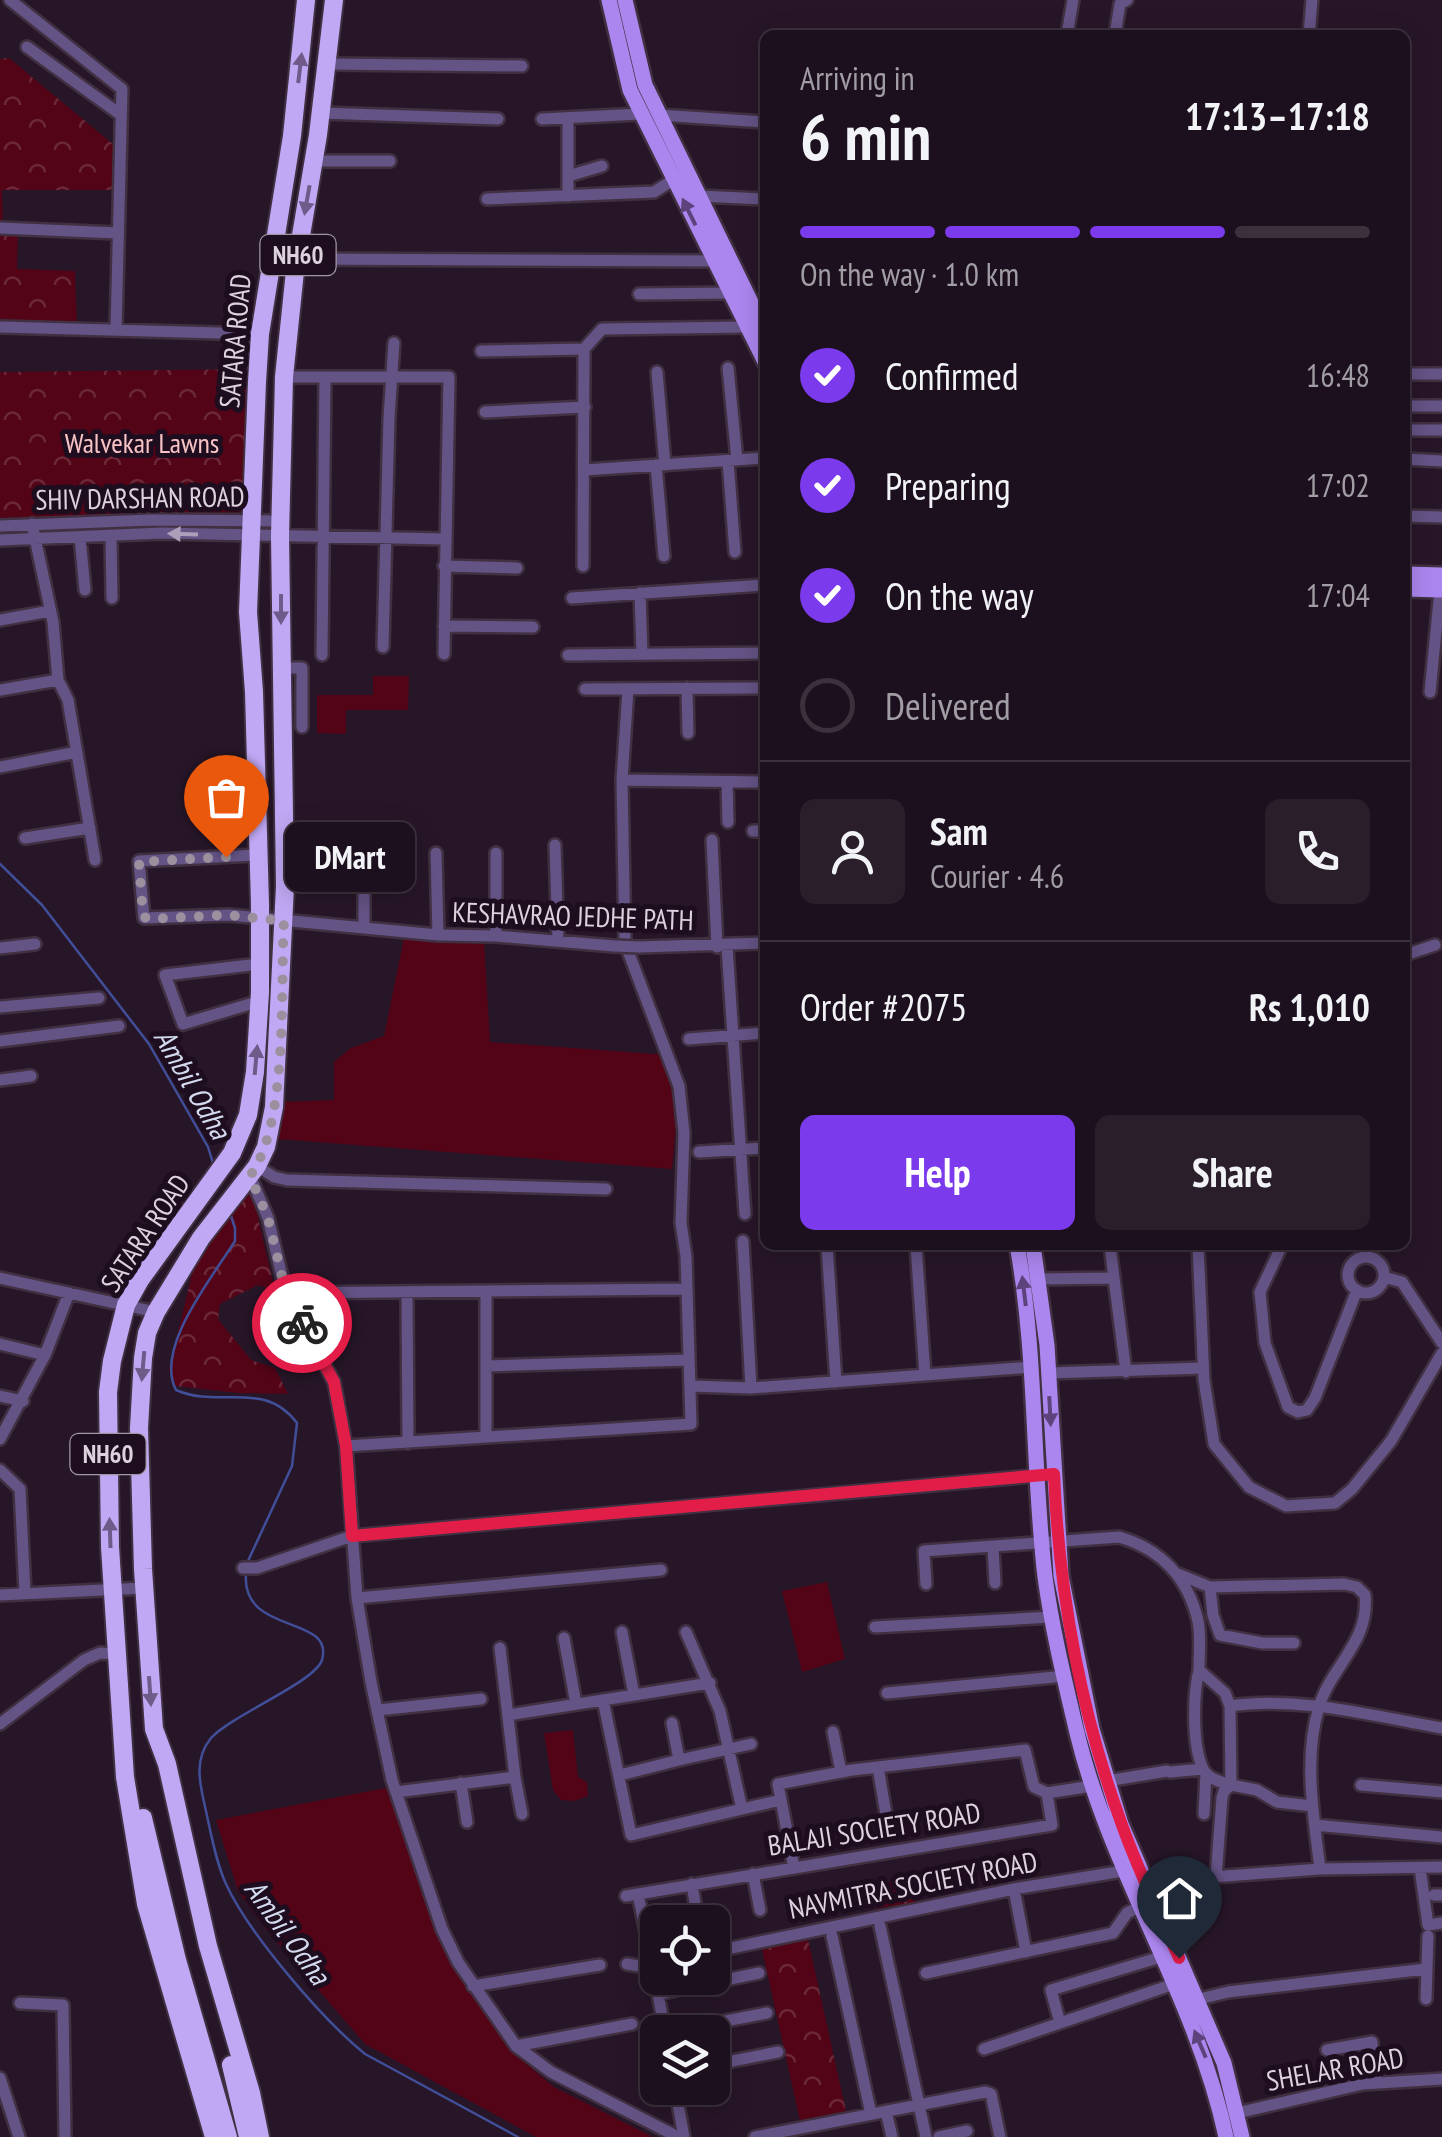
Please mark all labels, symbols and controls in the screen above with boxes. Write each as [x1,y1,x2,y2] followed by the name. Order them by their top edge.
[292,51,308,83] one-way arrow
[800,57,915,99] text: Arriving in
[1185,91,1370,140] text: 17:13–17:18
[800,94,931,178] text: 6 min
[298,185,314,217] one-way arrow
[681,198,698,227] one-way arrow
[260,235,336,275] road number: NH60
[800,253,1019,295] text: On the way · 1.0 km
[210,272,259,409] street label: SATARA ROAD
[800,348,855,403] icon: check
[885,351,1018,400] text: Confirmed
[1306,354,1370,396] text: 16:48
[65,424,219,461] park label: Walvekar Lawns
[800,458,855,513] icon: check
[885,461,1011,510] text: Preparing
[1306,464,1370,506] text: 17:02
[35,477,245,518] street label: SHIV DARSHAN ROAD
[166,525,198,541] one-way arrow
[800,568,855,623] icon: check
[885,571,1033,620] text: On the way
[1306,574,1370,616] text: 17:04
[273,594,289,626] one-way arrow
[885,681,1011,730] text: Delivered
[184,755,269,858] pin
[199,770,254,825] icon: bag
[800,799,905,904] button: person
[1265,799,1370,904] button: phone
[930,806,988,855] text: Sam
[286,822,416,892] callout: DMart
[314,836,386,878] text: DMart
[930,855,1064,897] text: Courier · 4.6
[452,893,694,938] street label: KESHAVRAO JEDHE PATH
[800,982,967,1031] text: Order #2075
[1249,982,1370,1031] text: Rs 1,010
[146,1021,242,1147] water label: Ambil Odha
[248,1043,264,1075] one-way arrow
[800,1115,1075,1230] button: Help
[1095,1115,1370,1230] button: Share
[92,1167,197,1299] street label: SATARA ROAD
[252,1273,352,1373] courier
[1016,1275,1032,1307] one-way arrow
[275,1296,330,1351] icon: bike
[135,1351,151,1382] one-way arrow
[1042,1396,1058,1428] one-way arrow
[70,1434,146,1474] road number: NH60
[101,1517,117,1549] one-way arrow
[143,1675,159,1707] one-way arrow
[765,1793,983,1864] street label: BALAJI SOCIETY ROAD
[786,1842,1040,1927] street label: NAVMITRA SOCIETY ROAD
[1137,1856,1222,1959] pin
[237,1871,341,1993] water label: Ambil Odha
[1152,1871,1207,1926] icon: home
[640,1905,730,2105] map controls
[640,1905,730,1995] button: locate
[640,2015,730,2105] button: layers
[1191,2028,1207,2058] one-way arrow
[1263,2038,1406,2099] street label: SHELAR ROAD

